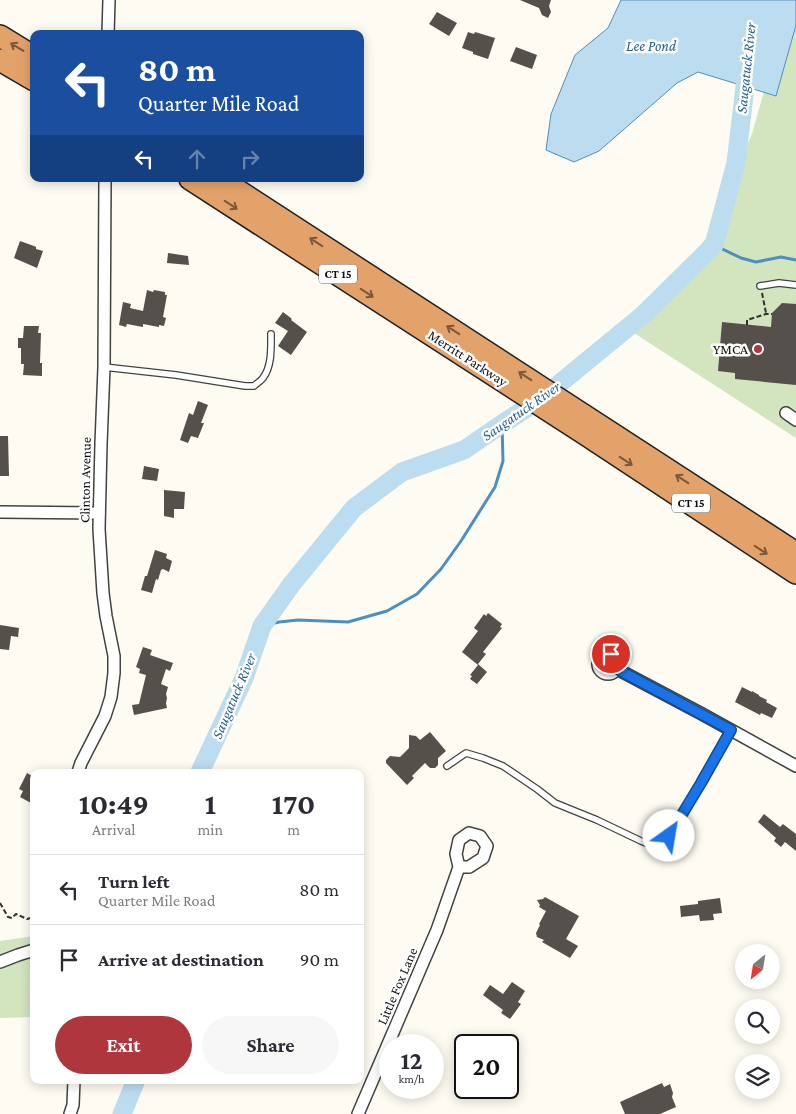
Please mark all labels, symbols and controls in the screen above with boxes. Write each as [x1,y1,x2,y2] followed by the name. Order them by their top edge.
[733,21,760,114] water label: Saugatuck River
[626,38,677,54] water label: Lee Pond
[10,41,24,51] one-way arrow
[55,50,120,115] icon: left
[138,50,216,89] text: 80 m
[138,91,299,116] text: Quarter Mile Road
[130,145,158,173] icon: left
[183,145,211,173] icon: ahead
[236,145,264,173] icon: right
[223,200,237,210] one-way arrow
[310,237,324,247] one-way arrow
[319,264,357,284] road number: CT 15
[360,288,374,298] one-way arrow
[446,325,460,335] one-way arrow
[425,327,511,390] street label: Merritt Parkway
[713,341,748,357] place label: YMCA
[752,343,764,355] marker: YMCA
[518,371,532,382] one-way arrow
[479,378,564,445] water label: Saugatuck River
[76,437,94,523] street label: Clinton Avenue
[618,456,632,466] one-way arrow
[675,473,689,483] one-way arrow
[672,493,710,512] road number: CT 15
[754,545,768,555] one-way arrow
[590,633,632,675] pin
[597,640,625,668] icon: arrive
[209,650,260,741] water label: Saugatuck River
[79,787,149,820] text: 10:49
[205,787,216,820] text: 1
[272,787,315,820] text: 170
[642,809,694,861] position arrow
[92,821,136,838] text: Arrival
[198,821,223,838] text: min
[287,821,300,838] text: m
[98,871,170,892] text: Turn left
[55,876,83,904] icon: left
[299,879,339,900] text: 80 m
[98,892,215,909] text: Quarter Mile Road
[735,944,780,989] north arrow
[735,944,780,1099] map controls
[374,945,420,1027] street label: Little Fox Lane
[55,946,83,974] icon: arrive
[98,949,264,970] text: Arrive at destination
[300,949,339,970] text: 90 m
[735,999,780,1044] button: search
[55,1016,192,1074] button: Exit
[202,1016,339,1074] button: Share
[454,1034,519,1099] speed limit sign: 20
[400,1047,423,1074] text: 12
[735,1054,780,1099] button: layers
[399,1072,424,1086] text: km/h

